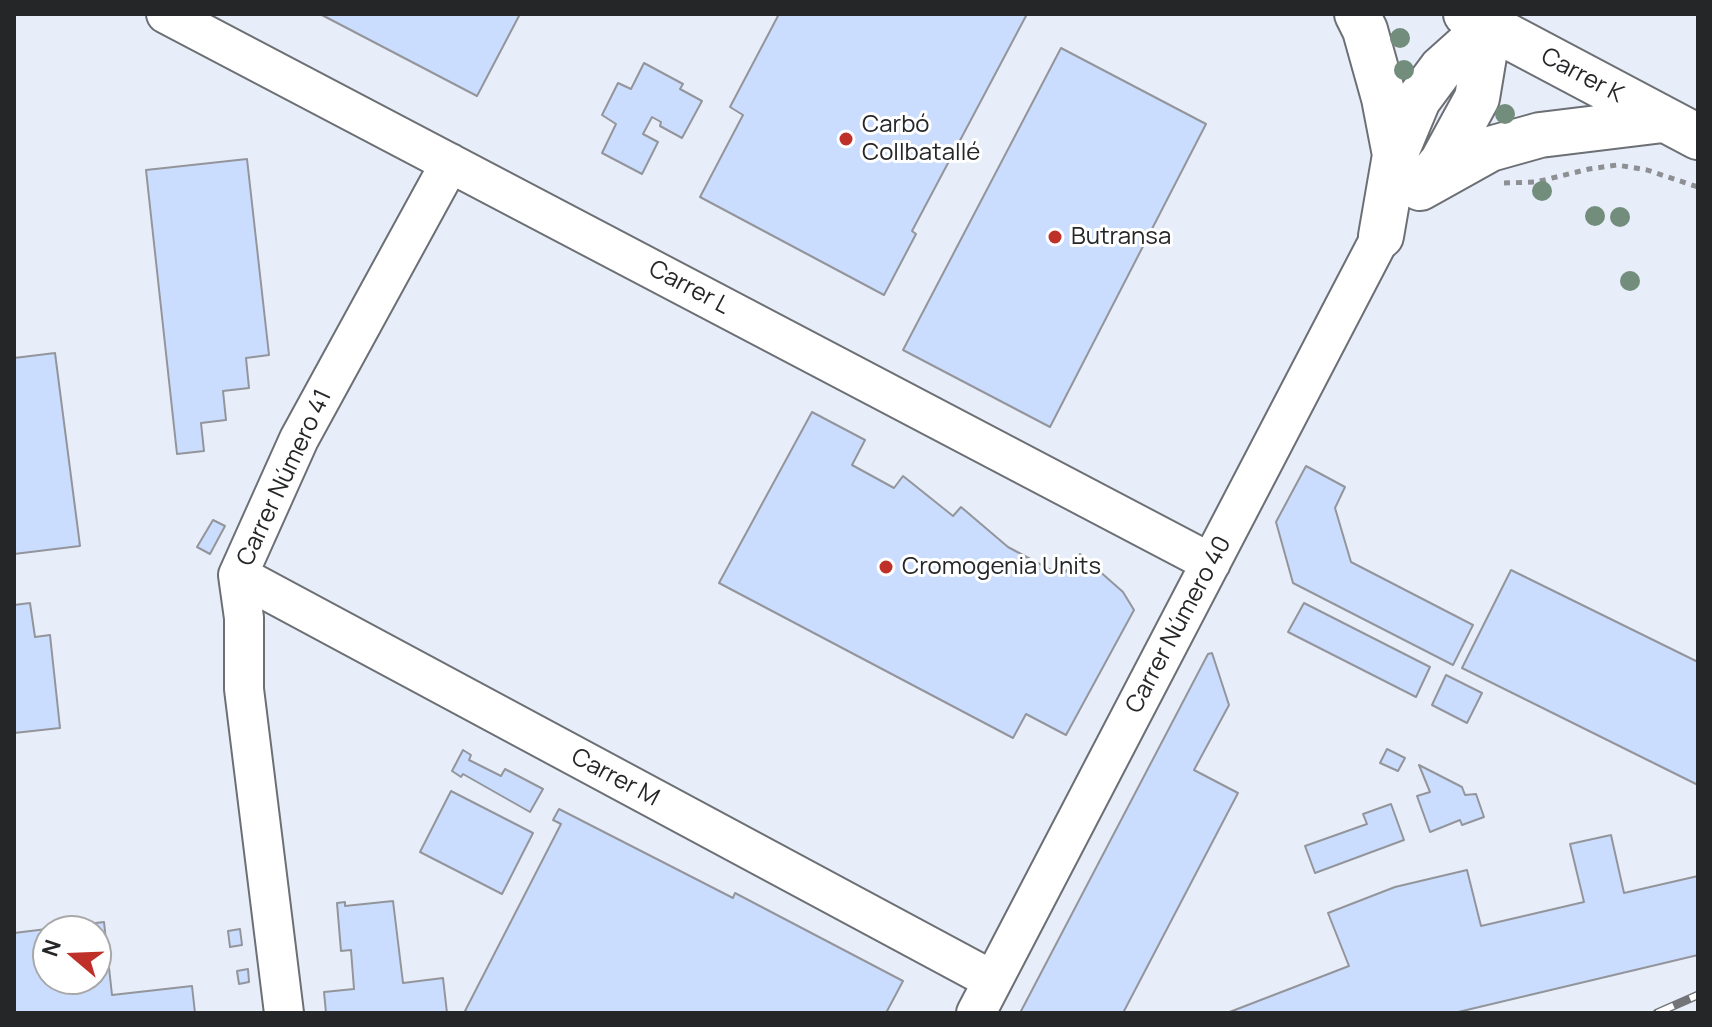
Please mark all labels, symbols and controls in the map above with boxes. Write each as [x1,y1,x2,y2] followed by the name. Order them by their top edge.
[1536,42,1628,110] street label: Carrer K
[862,111,980,167] place label: Carbó Collbatallé
[837,130,855,148] marker: Carbó Collbatallé
[1071,223,1171,251] place label: Butransa
[1046,228,1064,246] marker: Butransa
[644,255,734,321] street label: Carrer L
[232,385,338,571] street label: Carrer Número 41
[1120,532,1238,718] street label: Carrer Número 40
[902,553,1101,581] place label: Cromogenia Units
[877,558,895,576] marker: Cromogenia Units
[566,743,664,813] street label: Carrer M
[32,915,112,995] north arrow
[34,935,68,960] text: N

